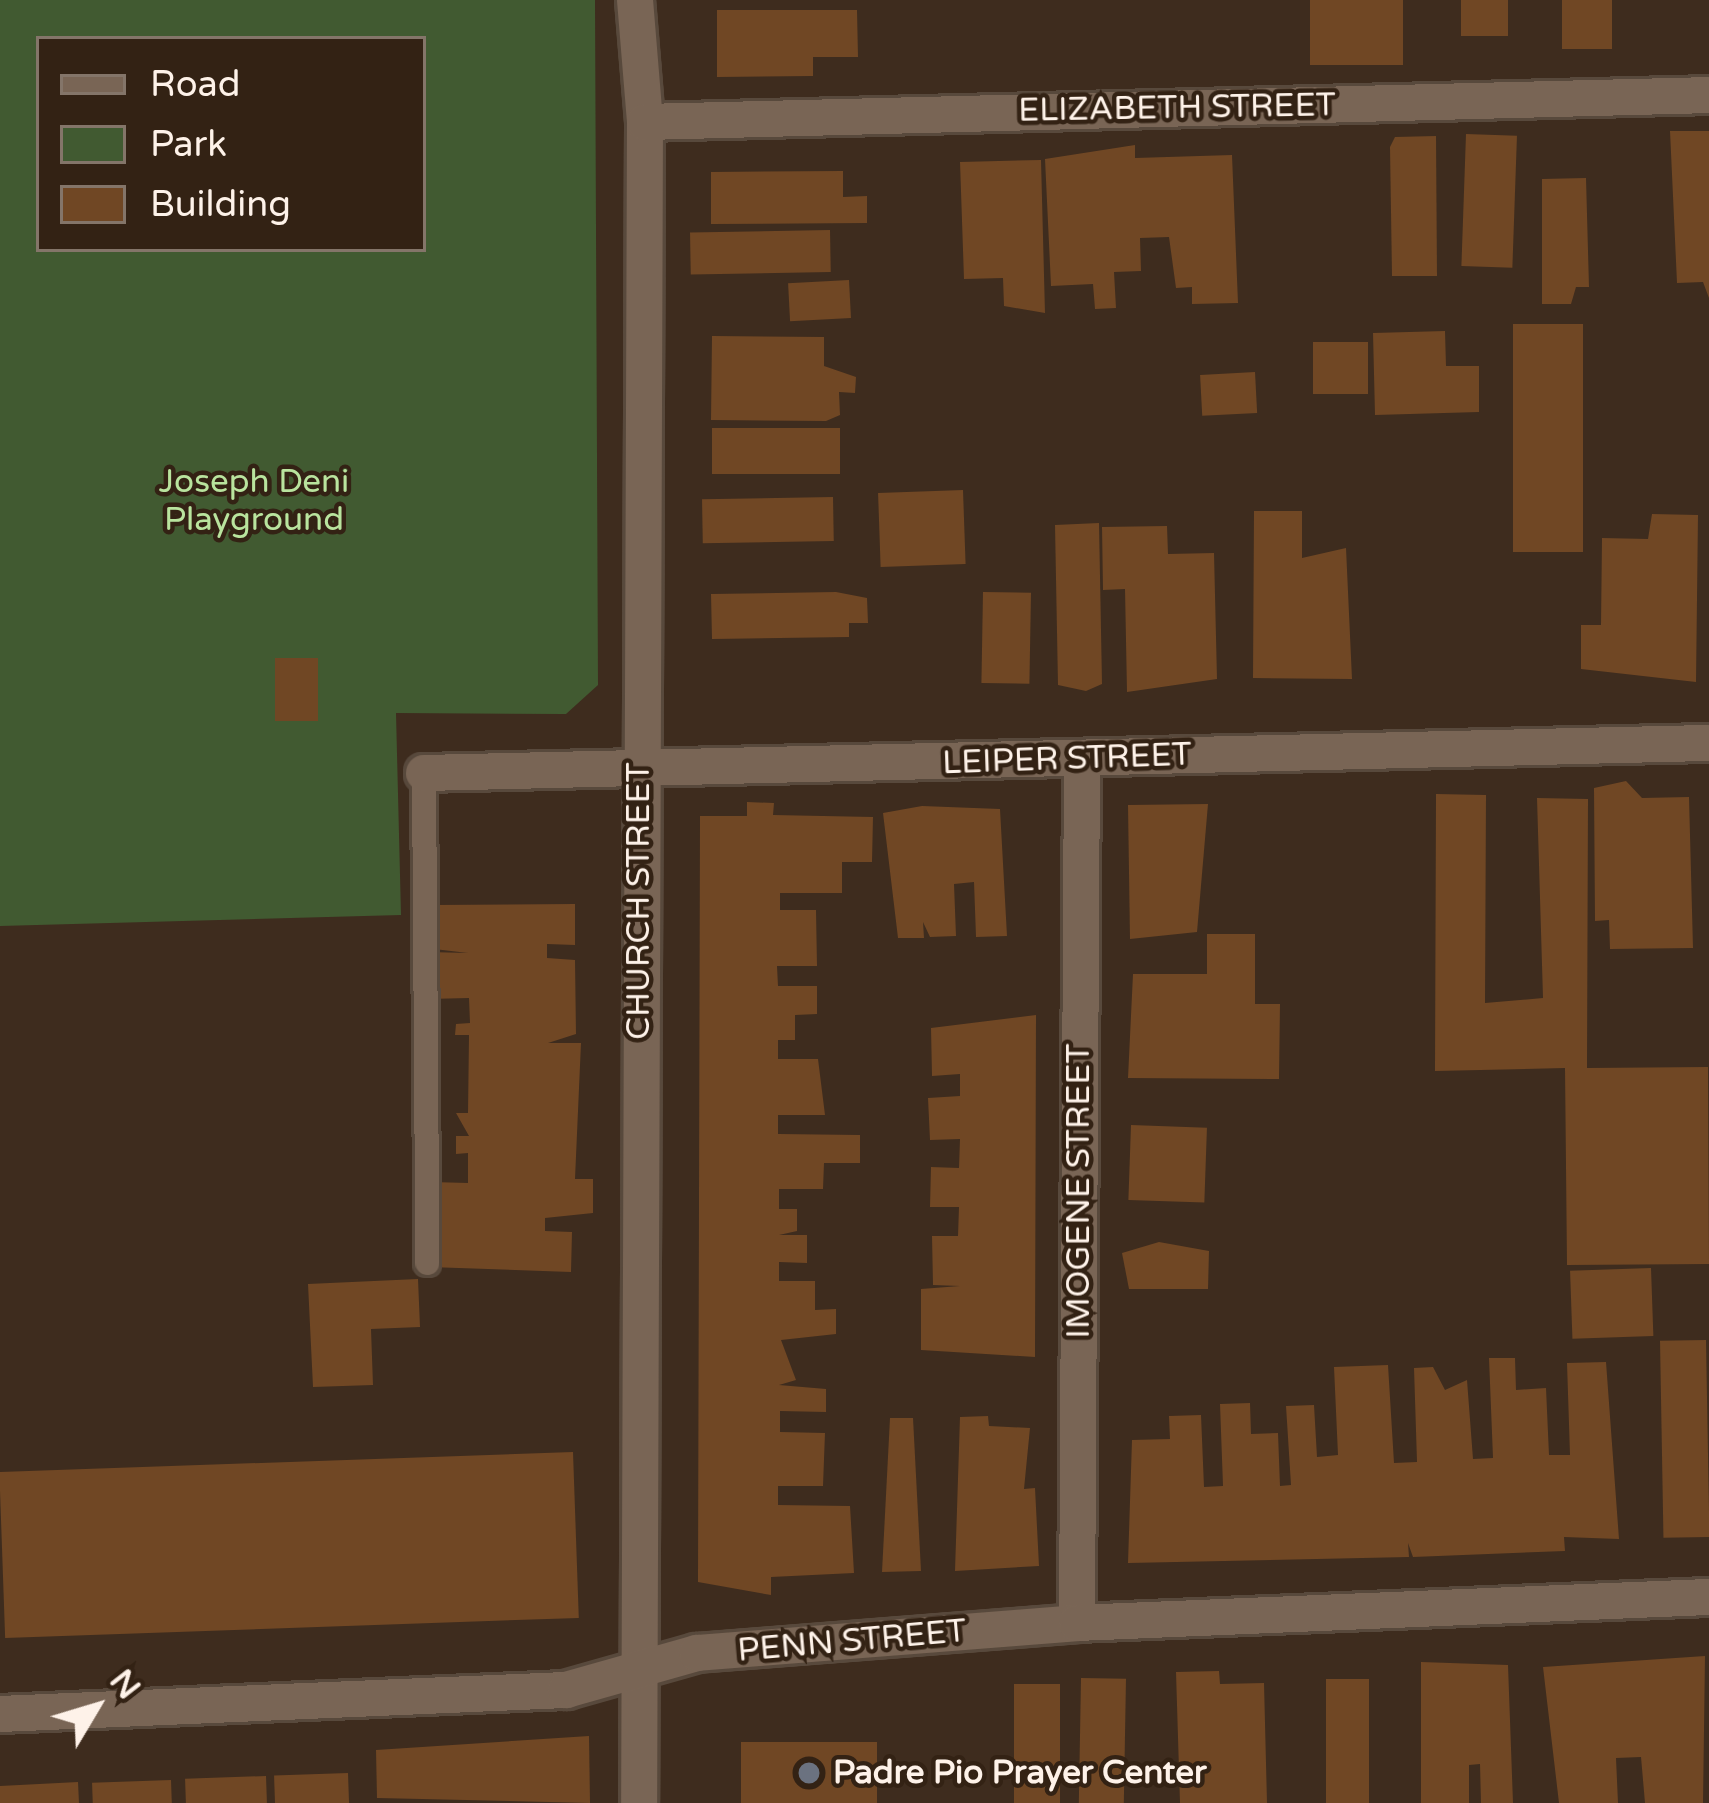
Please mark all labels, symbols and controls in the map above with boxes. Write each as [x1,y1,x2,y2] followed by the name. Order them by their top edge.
[36,36,426,252] legend
[150,63,240,106] text: Road
[1018,85,1336,131] street label: ELIZABETH STREET
[150,123,227,166] text: Park
[150,183,291,226] text: Building
[159,462,349,540] park label: Joseph Deni Playground
[942,735,1192,783] street label: LEIPER STREET
[619,762,659,1040] street label: CHURCH STREET
[1059,1043,1099,1339] street label: IMOGENE STREET
[736,1611,968,1671] street label: PENN STREET
[36,1647,156,1767] north arrow
[101,1662,148,1707] text: N
[833,1753,1207,1793] place label: Padre Pio Prayer Center
[796,1760,822,1786] marker: Padre Pio Prayer Center

